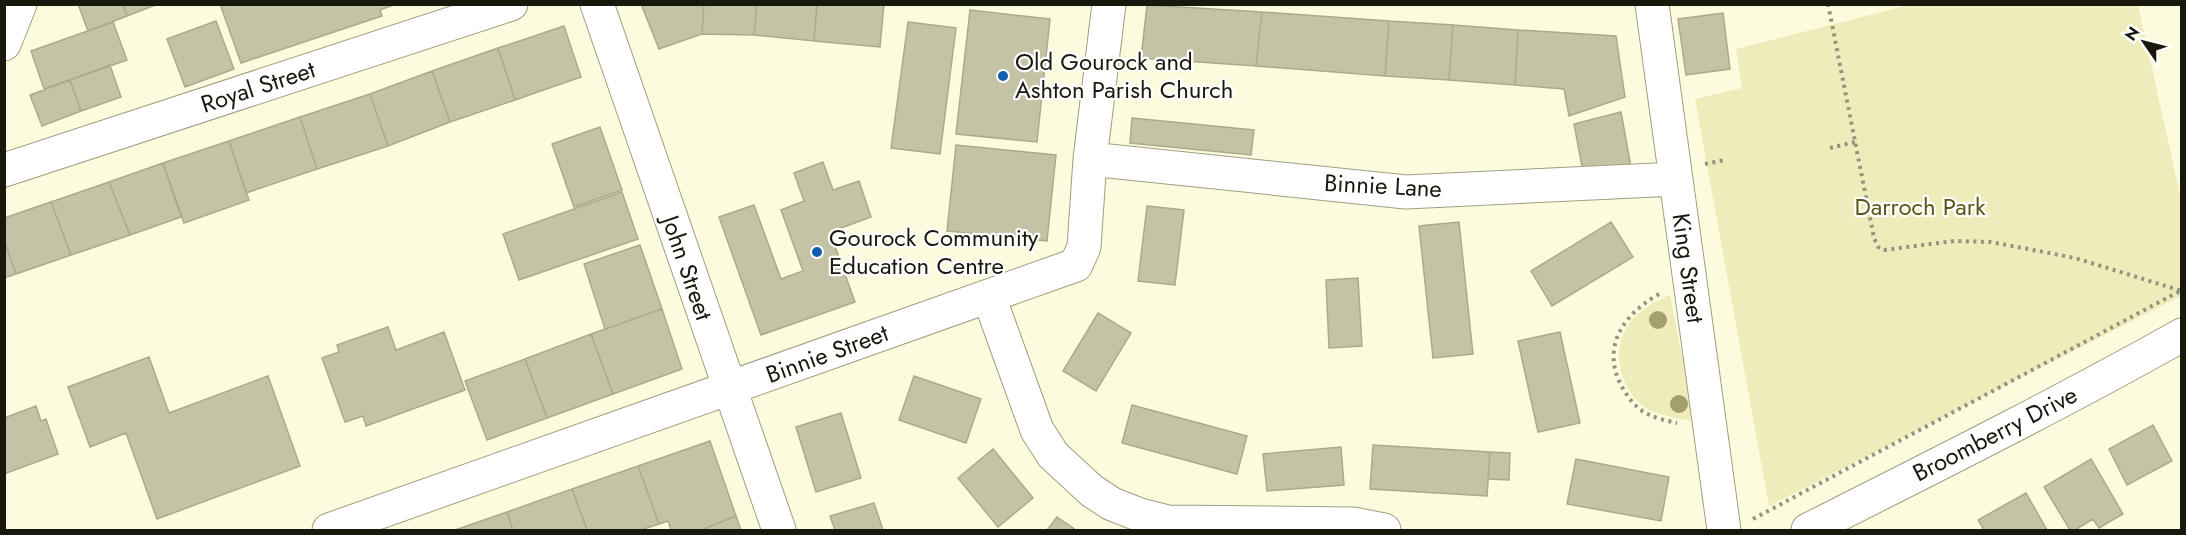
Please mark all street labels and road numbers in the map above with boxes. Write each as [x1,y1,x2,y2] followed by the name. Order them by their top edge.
[196,52,320,121] street label: Royal Street
[1323,165,1443,206] street label: Binnie Lane
[652,208,722,325] street label: John Street
[1663,211,1714,325] street label: King Street
[761,315,893,392] street label: Binnie Street
[1906,377,2083,490] street label: Broomberry Drive

